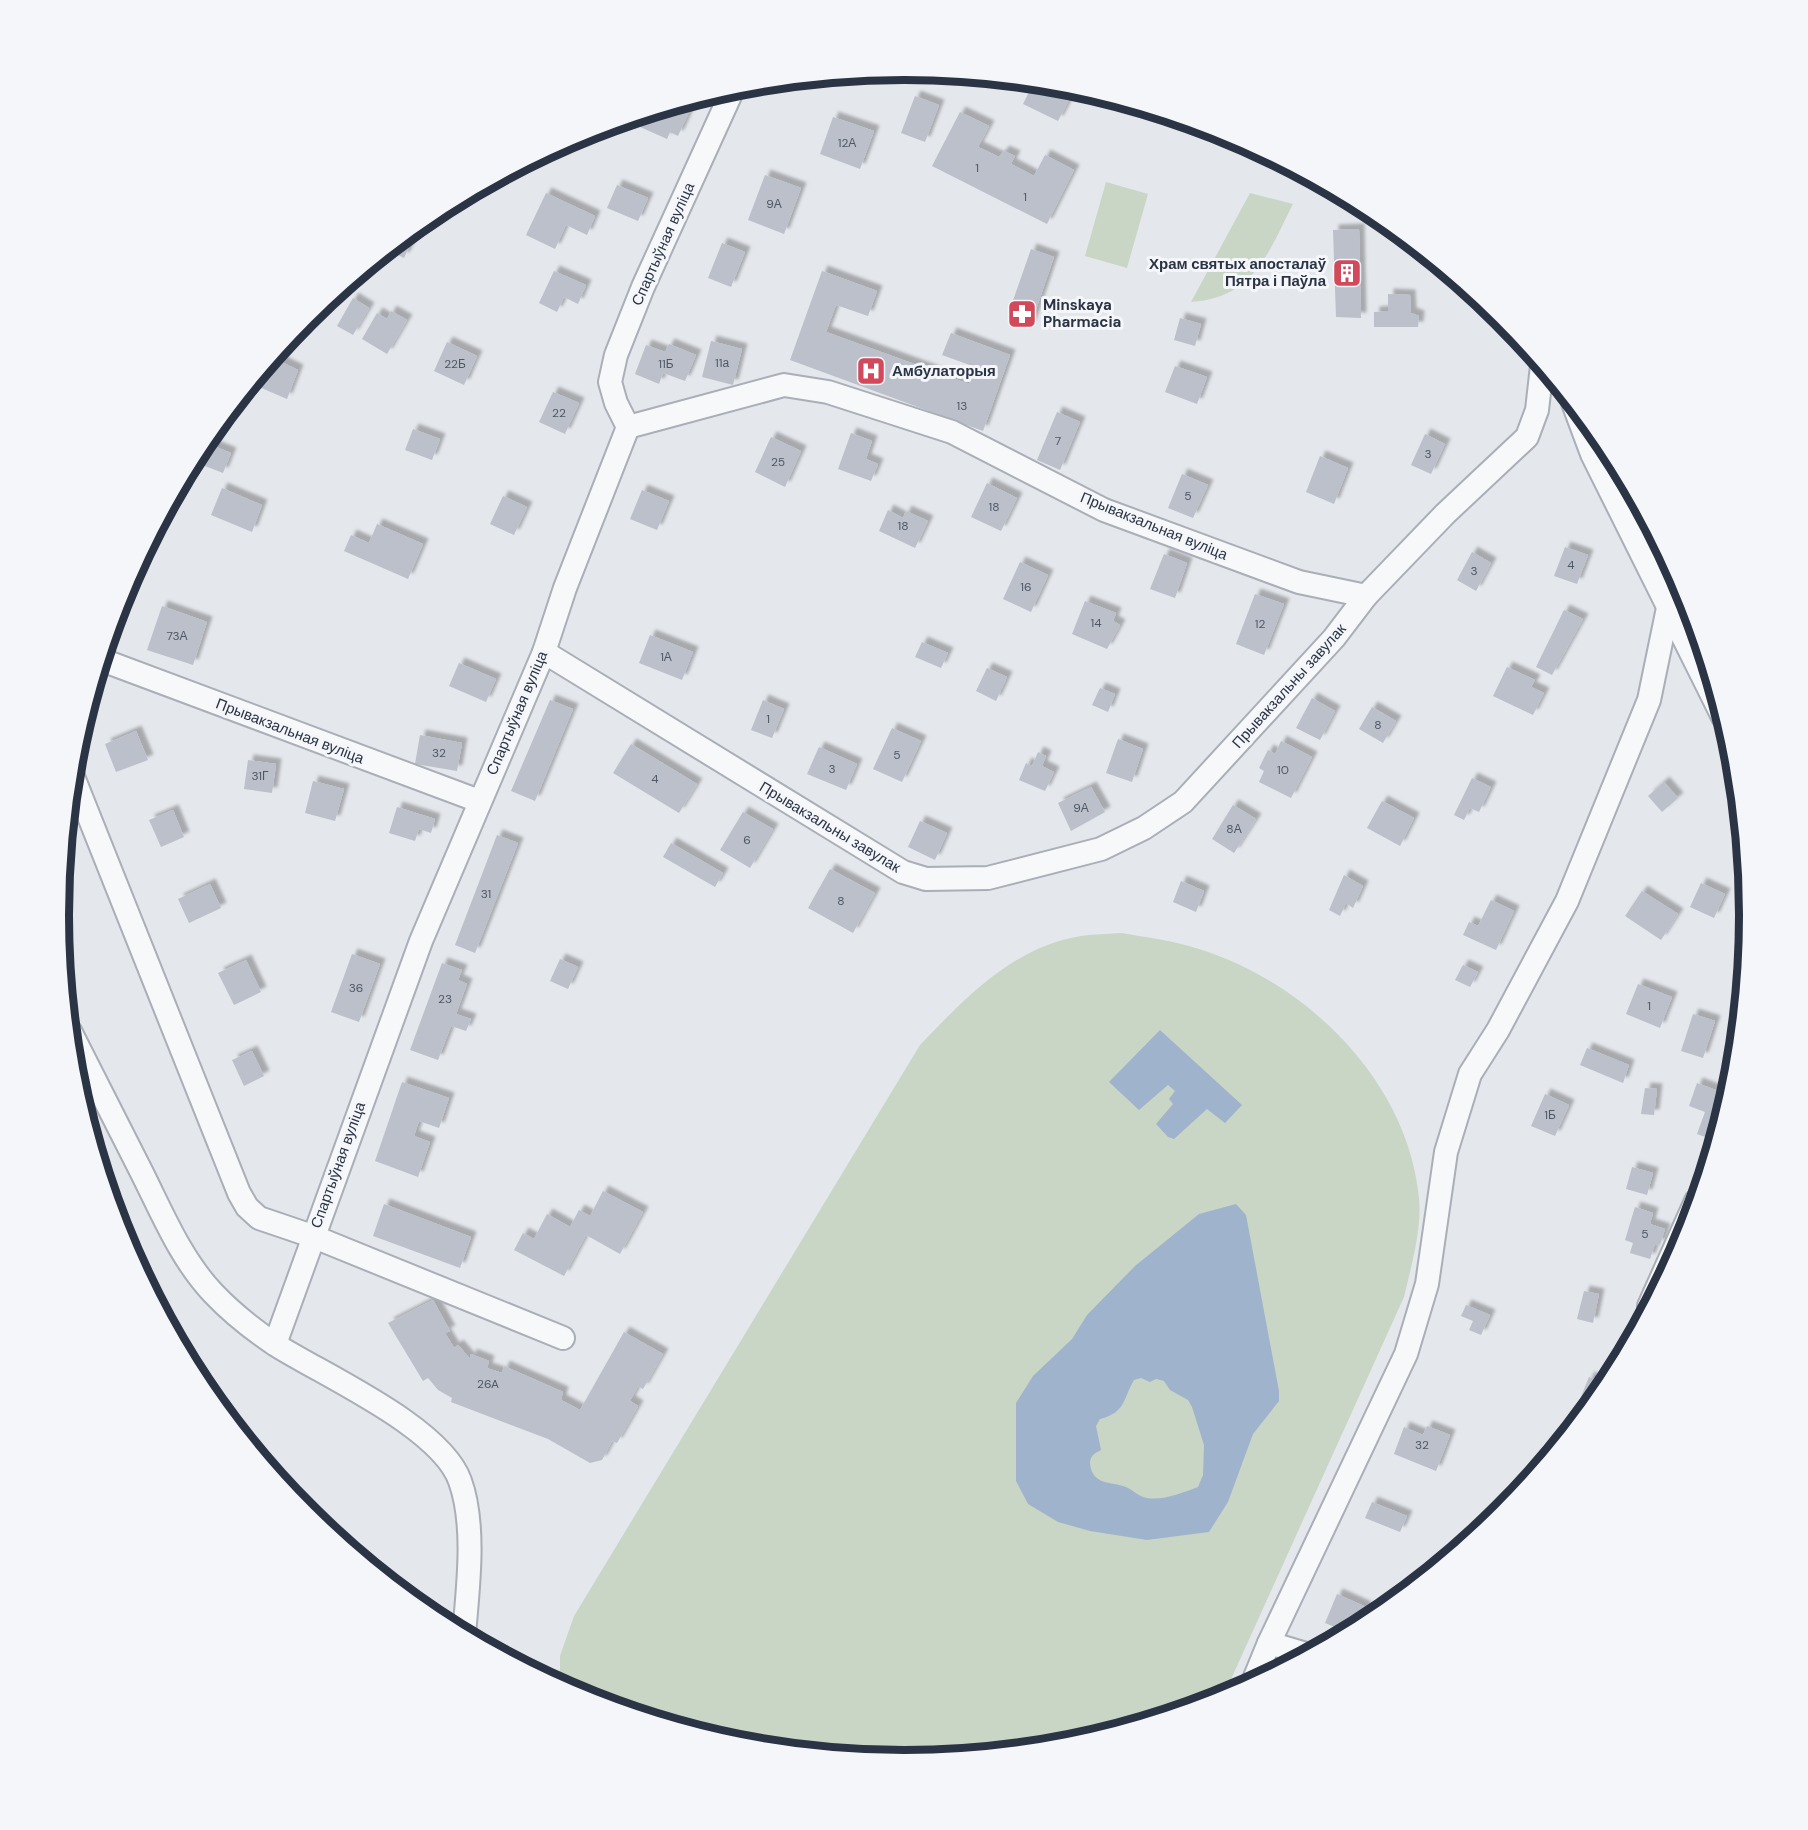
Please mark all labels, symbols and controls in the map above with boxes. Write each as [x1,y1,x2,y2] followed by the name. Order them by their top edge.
[838,135,856,151] house number: 12А
[975,160,979,176] house number: 1
[627,179,699,309] street label: Спартыўная вуліца
[1023,189,1027,205] house number: 1
[766,196,782,212] house number: 9А
[1149,254,1327,291] place label: Храм святых апосталаў Пятра і Паўла
[1331,257,1363,289] building icon: Храм святых апосталаў Пятра і Паўла
[1043,295,1121,332] place label: Minskaya Pharmacia
[1006,298,1038,330] pharmacy icon: Minskaya Pharmacia
[715,355,729,371] house number: 11а
[855,355,887,387] hospital icon: Амбулаторыя
[444,356,466,372] house number: 22Б
[658,356,674,372] house number: 11Б
[892,361,996,381] place label: Амбулаторыя
[957,398,967,414] house number: 13
[552,405,566,421] house number: 22
[1055,433,1061,449] house number: 7
[1424,446,1432,462] house number: 3
[771,454,785,470] house number: 25
[1077,487,1231,565] street label: Прывакзальная вуліца
[1184,488,1192,504] house number: 5
[988,499,1000,515] house number: 18
[897,518,909,534] house number: 18
[1567,557,1575,573] house number: 4
[1470,563,1478,579] house number: 3
[1020,579,1032,595] house number: 16
[1090,615,1102,631] house number: 14
[1255,616,1265,632] house number: 12
[1228,619,1351,753] street label: Прывакзальны завулак
[166,628,188,644] house number: 73А
[482,647,552,778] street label: Спартыўная вуліца
[660,649,672,665] house number: 1А
[213,694,368,769] street label: Прывакзальная вуліца
[766,711,770,727] house number: 1
[1374,717,1382,733] house number: 8
[432,745,446,761] house number: 32
[893,747,901,763] house number: 5
[828,761,836,777] house number: 3
[1277,762,1289,778] house number: 10
[251,768,269,784] house number: 31Г
[651,771,659,787] house number: 4
[756,777,905,877] street label: Прывакзальны завулак
[1073,800,1089,816] house number: 9А
[1226,821,1242,837] house number: 8А
[743,832,751,848] house number: 6
[481,886,491,902] house number: 31
[837,893,845,909] house number: 8
[349,980,363,996] house number: 36
[438,991,452,1007] house number: 23
[1647,998,1651,1014] house number: 1
[306,1098,370,1231] street label: Спартыўная вуліца
[1544,1107,1556,1123] house number: 1Б
[1641,1226,1649,1242] house number: 5
[477,1376,499,1392] house number: 26A
[1415,1437,1429,1453] house number: 32

